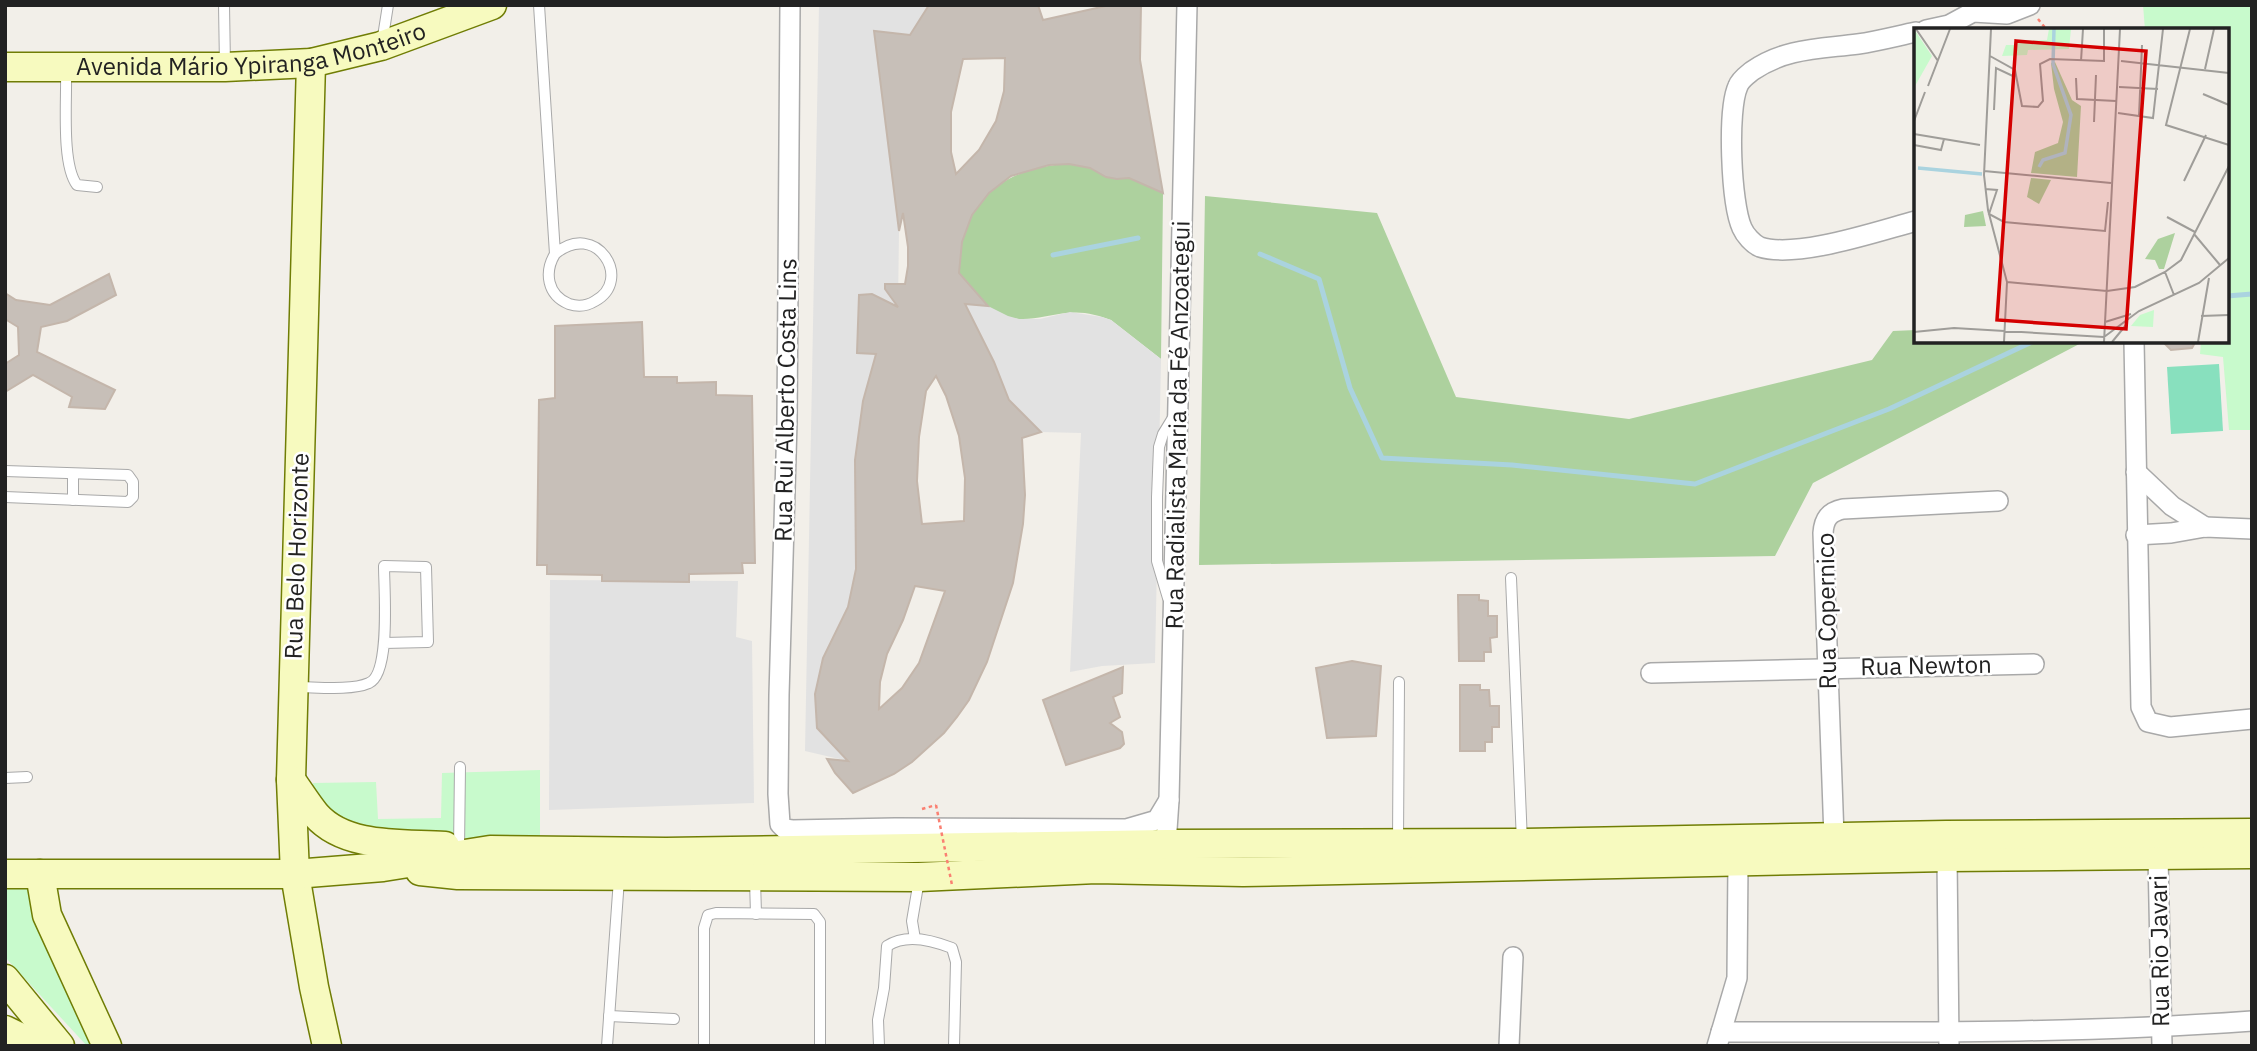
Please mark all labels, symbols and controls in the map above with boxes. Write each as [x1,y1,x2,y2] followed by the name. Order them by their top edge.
[76,14,430,82] street label: Avenida Mário Ypiranga Monteiro
[1914,28,2229,343] inset map
[1157,220,1197,630] street label: Rua Radialista Maria da Fé Anzoategui
[767,258,803,542] street label: Rua Rui Alberto Costa Lins
[276,452,316,660] street label: Rua Belo Horizonte
[1809,532,1843,690] street label: Rua Copernico
[1860,648,1992,682] street label: Rua Newton
[2142,875,2176,1027] street label: Rua Rio Javari

